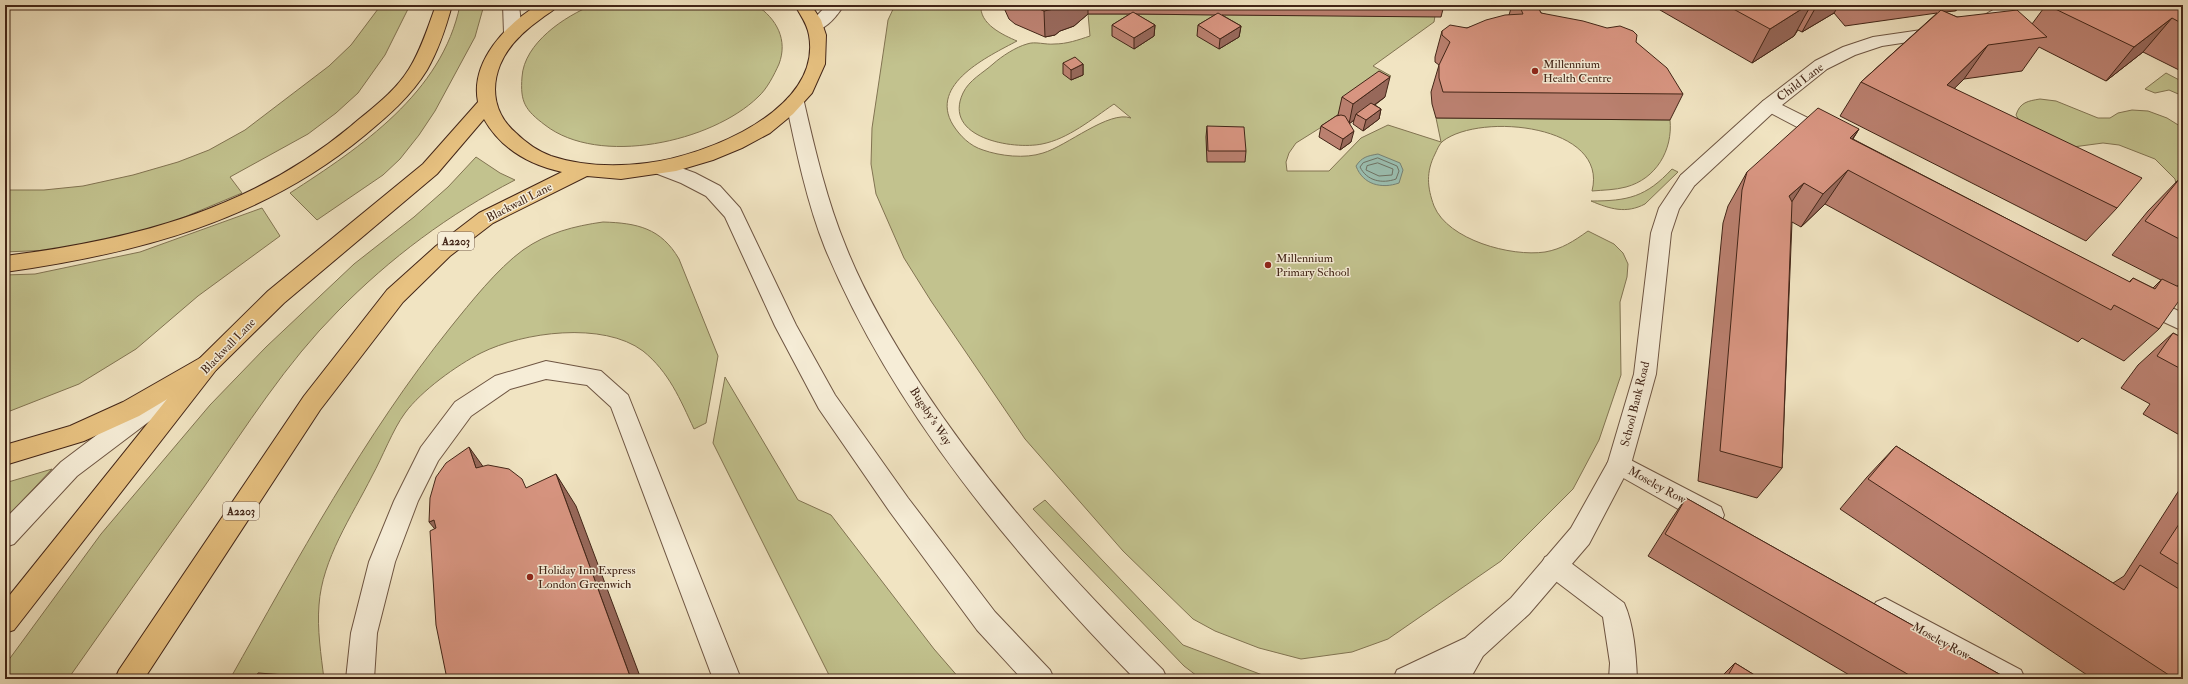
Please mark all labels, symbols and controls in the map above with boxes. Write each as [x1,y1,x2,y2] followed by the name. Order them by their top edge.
[1543,57,1612,86] place label: Millennium Health Centre
[1774,60,1827,105] street label: Child Lane
[1530,66,1540,76] marker: Millennium Health Centre
[484,179,555,225] street label: Blackwall Lane
[438,232,474,250] road number: A2203
[1276,251,1349,280] place label: Millennium Primary School
[1263,260,1273,270] marker: Millennium Primary School
[198,315,259,377] street label: Blackwall Lane
[1618,360,1653,448] street label: School Bank Road
[906,384,955,449] street label: Bugsby's Way
[1625,463,1689,508] street label: Moseley Row
[223,502,259,520] road number: A2203
[538,563,636,592] place label: Holiday Inn Express London Greenwich
[525,572,535,582] marker: Holiday Inn Express London Greenwich
[1909,619,1973,664] street label: Moseley Row

